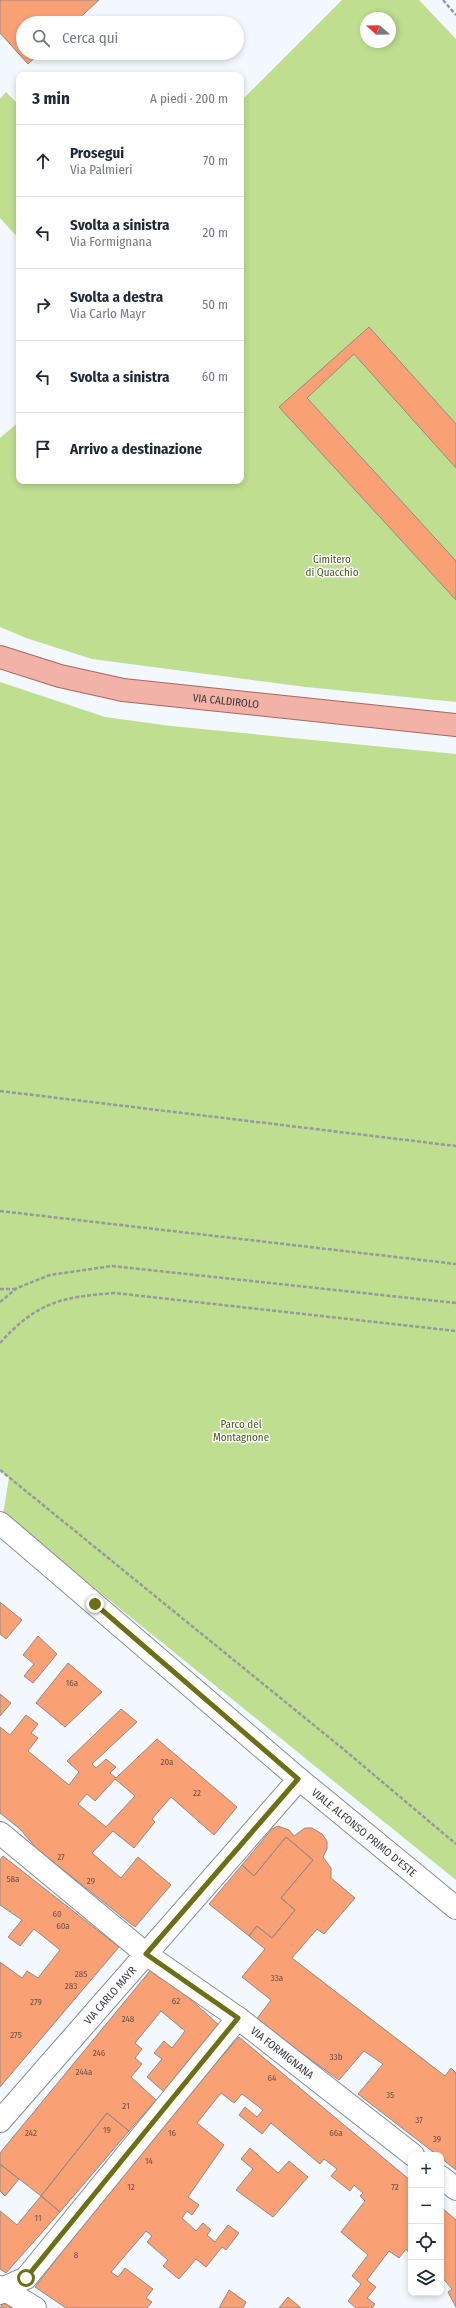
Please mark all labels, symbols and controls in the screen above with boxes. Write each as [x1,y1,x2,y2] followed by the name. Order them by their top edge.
[360,12,396,48] north arrow
[16,16,244,60] search box
[30,27,52,49] icon: search
[62,29,118,47] text: Cerca qui
[32,88,70,109] text: 3 min
[150,91,228,106] text: A piedi · 200 m
[70,144,124,162] text: Prosegui
[32,150,54,172] icon: ahead
[203,153,228,168] text: 70 m
[70,162,133,177] text: Via Palmieri
[70,216,170,234] text: Svolta a sinistra
[32,222,54,244] icon: left
[202,225,228,240] text: 20 m
[70,234,152,249] text: Via Formignana
[70,288,163,306] text: Svolta a destra
[32,294,54,316] icon: right
[202,297,228,312] text: 50 m
[70,306,146,321] text: Via Carlo Mayr
[32,366,54,388] icon: left
[70,368,170,386] text: Svolta a sinistra
[202,369,228,384] text: 60 m
[32,438,54,460] icon: arrive
[70,440,202,458] text: Arrivo a destinazione
[306,553,359,579] park label: Cimitero di Quacchio
[192,691,260,711] street label: VIA CALDIROLO
[213,1418,269,1444] park label: Parco del Montagnone
[86,1595,104,1613] route end
[66,1678,79,1688] house number: 16a
[160,1757,174,1767] house number: 20a
[309,1786,419,1880] street label: VIALE ALFONSO PRIMO D'ESTE
[193,1788,201,1798] house number: 22
[57,1852,65,1862] house number: 27
[6,1874,20,1884] house number: 58a
[87,1876,95,1886] house number: 29
[52,1909,62,1919] house number: 60
[56,1921,70,1931] house number: 60a
[81,1964,139,2027] street label: VIA CARLO MAYR
[75,1969,87,1979] house number: 285
[271,1973,284,1983] house number: 33a
[65,1981,77,1991] house number: 283
[172,1996,180,2006] house number: 62
[30,1997,42,2007] house number: 279
[122,2014,135,2024] house number: 248
[248,2024,316,2082] street label: VIA FORMIGNANA
[10,2030,22,2040] house number: 275
[93,2048,106,2058] house number: 246
[330,2052,343,2062] house number: 33b
[76,2067,93,2077] house number: 244a
[268,2073,277,2083] house number: 64
[386,2090,394,2100] house number: 35
[122,2101,130,2111] house number: 21
[415,2115,423,2125] house number: 37
[103,2125,111,2135] house number: 19
[25,2128,37,2138] house number: 242
[168,2128,177,2138] house number: 16
[329,2128,343,2138] house number: 66a
[433,2134,441,2144] house number: 39
[408,2152,444,2296] map controls
[408,2152,444,2188] button: +
[145,2156,154,2166] house number: 14
[127,2182,135,2192] house number: 12
[391,2182,399,2192] house number: 72
[408,2188,444,2224] button: −
[35,2213,41,2223] house number: 11
[408,2224,444,2260] button: locate
[74,2250,79,2260] house number: 8
[408,2260,444,2296] button: layers
[17,2269,35,2287] route start

